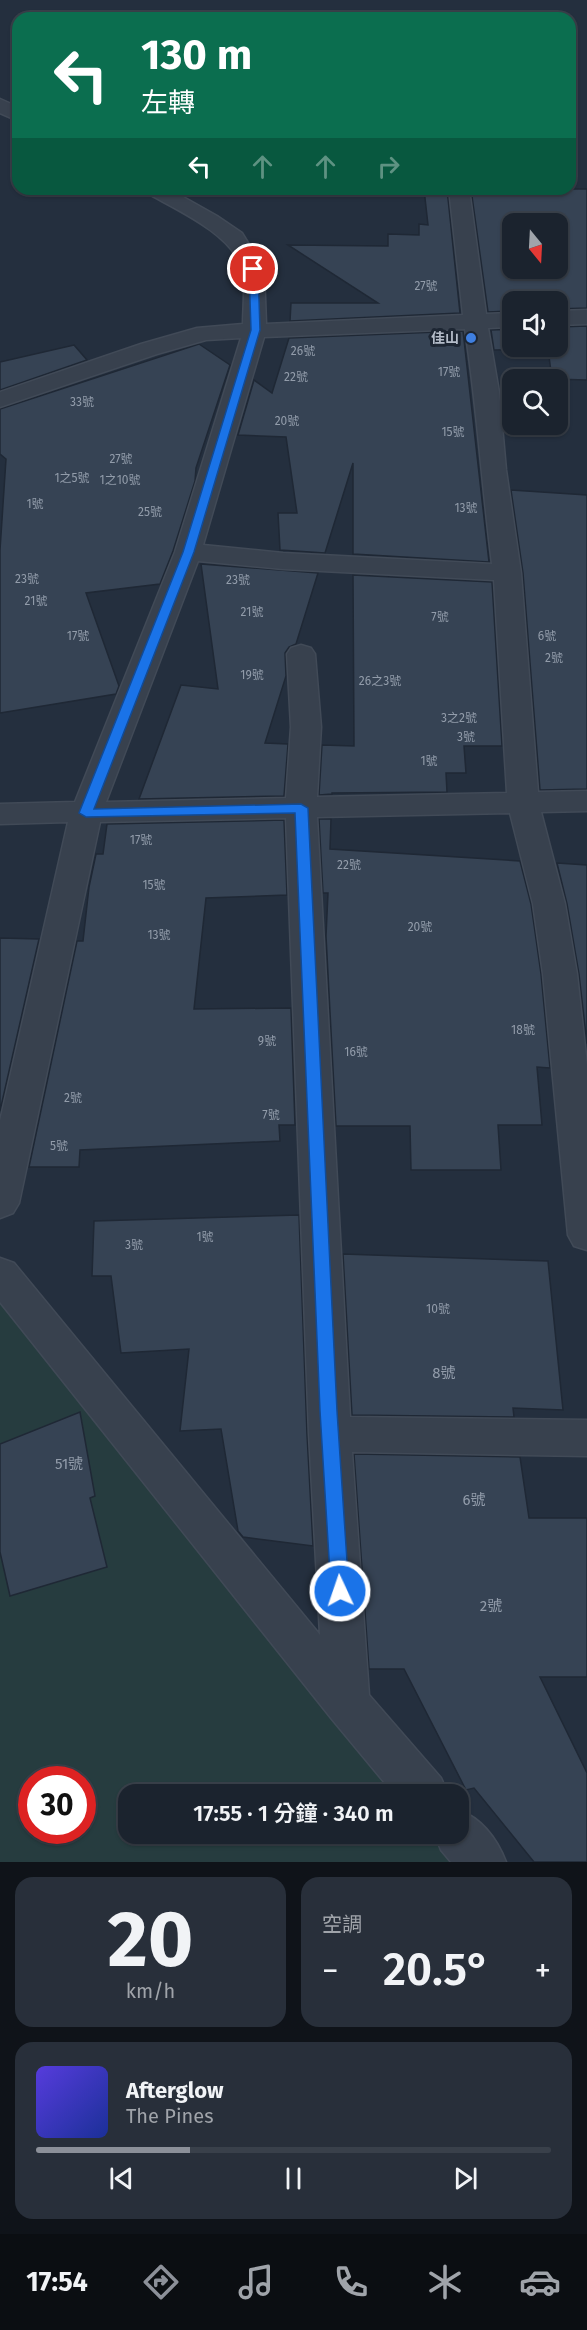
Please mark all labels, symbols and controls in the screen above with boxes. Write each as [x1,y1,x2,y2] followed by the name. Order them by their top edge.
[141,30,252,80] text: 130 m
[42,36,120,114] icon: left
[141,87,195,119] text: 左轉
[183,150,216,183] icon: left
[246,150,279,183] icon: ahead
[309,150,342,183] icon: ahead
[372,150,405,183] icon: right
[502,213,568,279] north arrow
[502,213,568,435] map controls
[227,243,278,294] pin
[236,252,269,285] icon: arrive
[414,279,438,293] house number: 27號
[502,291,568,357] button: sound
[431,330,459,347] place label: 佳山
[464,331,478,345] marker: 佳山
[291,344,315,358] house number: 26號
[438,365,460,379] house number: 17號
[502,369,568,435] button: search
[284,370,308,384] house number: 22號
[70,395,94,409] house number: 33號
[275,414,299,428] house number: 20號
[441,425,465,439] house number: 15號
[109,452,133,466] house number: 27號
[54,471,90,485] house number: 1之5號
[99,473,141,487] house number: 1之10號
[26,497,44,511] house number: 1號
[454,501,478,515] house number: 13號
[138,505,162,519] house number: 25號
[15,572,39,586] house number: 23號
[226,573,250,587] house number: 23號
[25,594,47,608] house number: 21號
[241,605,263,619] house number: 21號
[431,610,449,624] house number: 7號
[67,629,89,643] house number: 17號
[538,629,556,643] house number: 6號
[545,651,563,665] house number: 2號
[240,668,264,682] house number: 19號
[359,674,401,688] house number: 26之3號
[441,711,477,725] house number: 3之2號
[457,730,475,744] house number: 3號
[420,754,438,768] house number: 1號
[130,833,152,847] house number: 17號
[337,858,361,872] house number: 22號
[142,878,166,892] house number: 15號
[408,920,432,934] house number: 20號
[147,928,171,942] house number: 13號
[511,1023,535,1037] house number: 18號
[258,1034,276,1048] house number: 9號
[344,1045,368,1059] house number: 16號
[64,1091,82,1105] house number: 2號
[262,1108,280,1122] house number: 7號
[50,1139,68,1153] house number: 5號
[196,1230,214,1244] house number: 1號
[125,1238,143,1252] house number: 3號
[426,1302,450,1316] house number: 10號
[432,1364,456,1382] house number: 8號
[55,1455,83,1473] house number: 51號
[463,1491,486,1509] house number: 6號
[308,1559,372,1623] position arrow
[480,1597,502,1615] house number: 2號
[18,1766,96,1844] speed limit sign: 30
[193,1800,394,1827] text: 17:55 · 1 分鐘 · 340 m
[108,1893,193,1987] text: 20
[322,1912,362,1936] text: 空調
[383,1943,490,1997] text: 20.5°
[322,1951,339,1991] text: −
[535,1951,551,1991] text: +
[126,1979,175,2003] text: km/h
[126,2077,223,2104] text: Afterglow
[126,2104,213,2128] text: The Pines
[105,2162,138,2195] icon: previous
[277,2162,310,2195] icon: pause
[449,2162,482,2195] icon: next
[140,2261,182,2303] icon: directions
[235,2261,277,2303] icon: music
[330,2261,372,2303] icon: phone
[424,2261,466,2303] icon: climate
[519,2261,561,2303] icon: car
[26,2266,88,2298] text: 17:54

